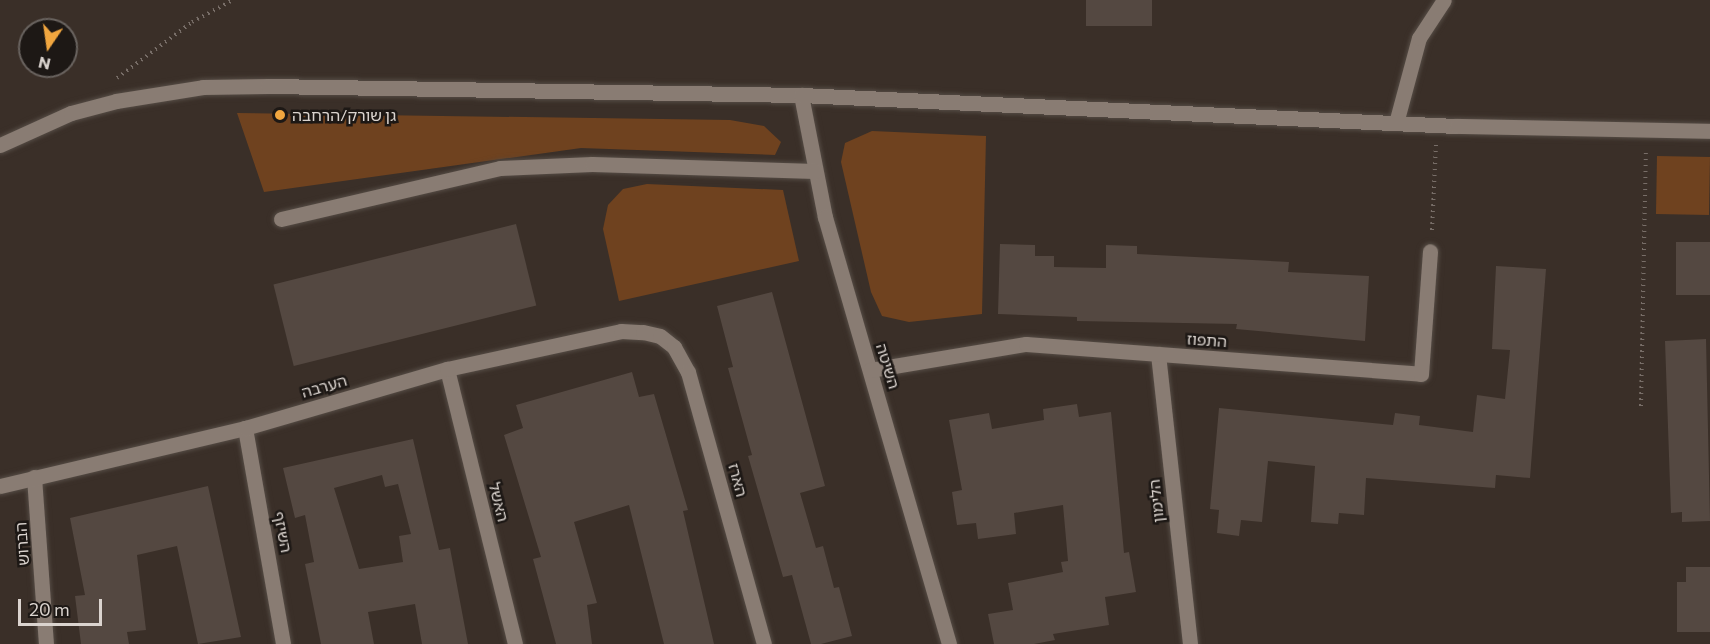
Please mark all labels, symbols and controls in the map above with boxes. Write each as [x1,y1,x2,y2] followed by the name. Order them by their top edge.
[18,18,78,78] north arrow
[36,53,52,75] text: N
[292,105,396,125] place label: גן שורק/הרחבה
[273,108,287,122] marker: גן שורק/הרחבה
[1186,329,1228,351] street label: התפוז
[872,341,904,391] street label: השיטה
[299,370,349,402] street label: הערבה
[724,461,752,499] street label: הארז
[1144,478,1168,524] street label: הלימון
[485,480,513,524] street label: האשל
[270,510,296,554] street label: השיזף
[11,522,33,566] street label: הברוש
[21,587,105,625] scale bar
[29,598,70,620] text: 20 m

